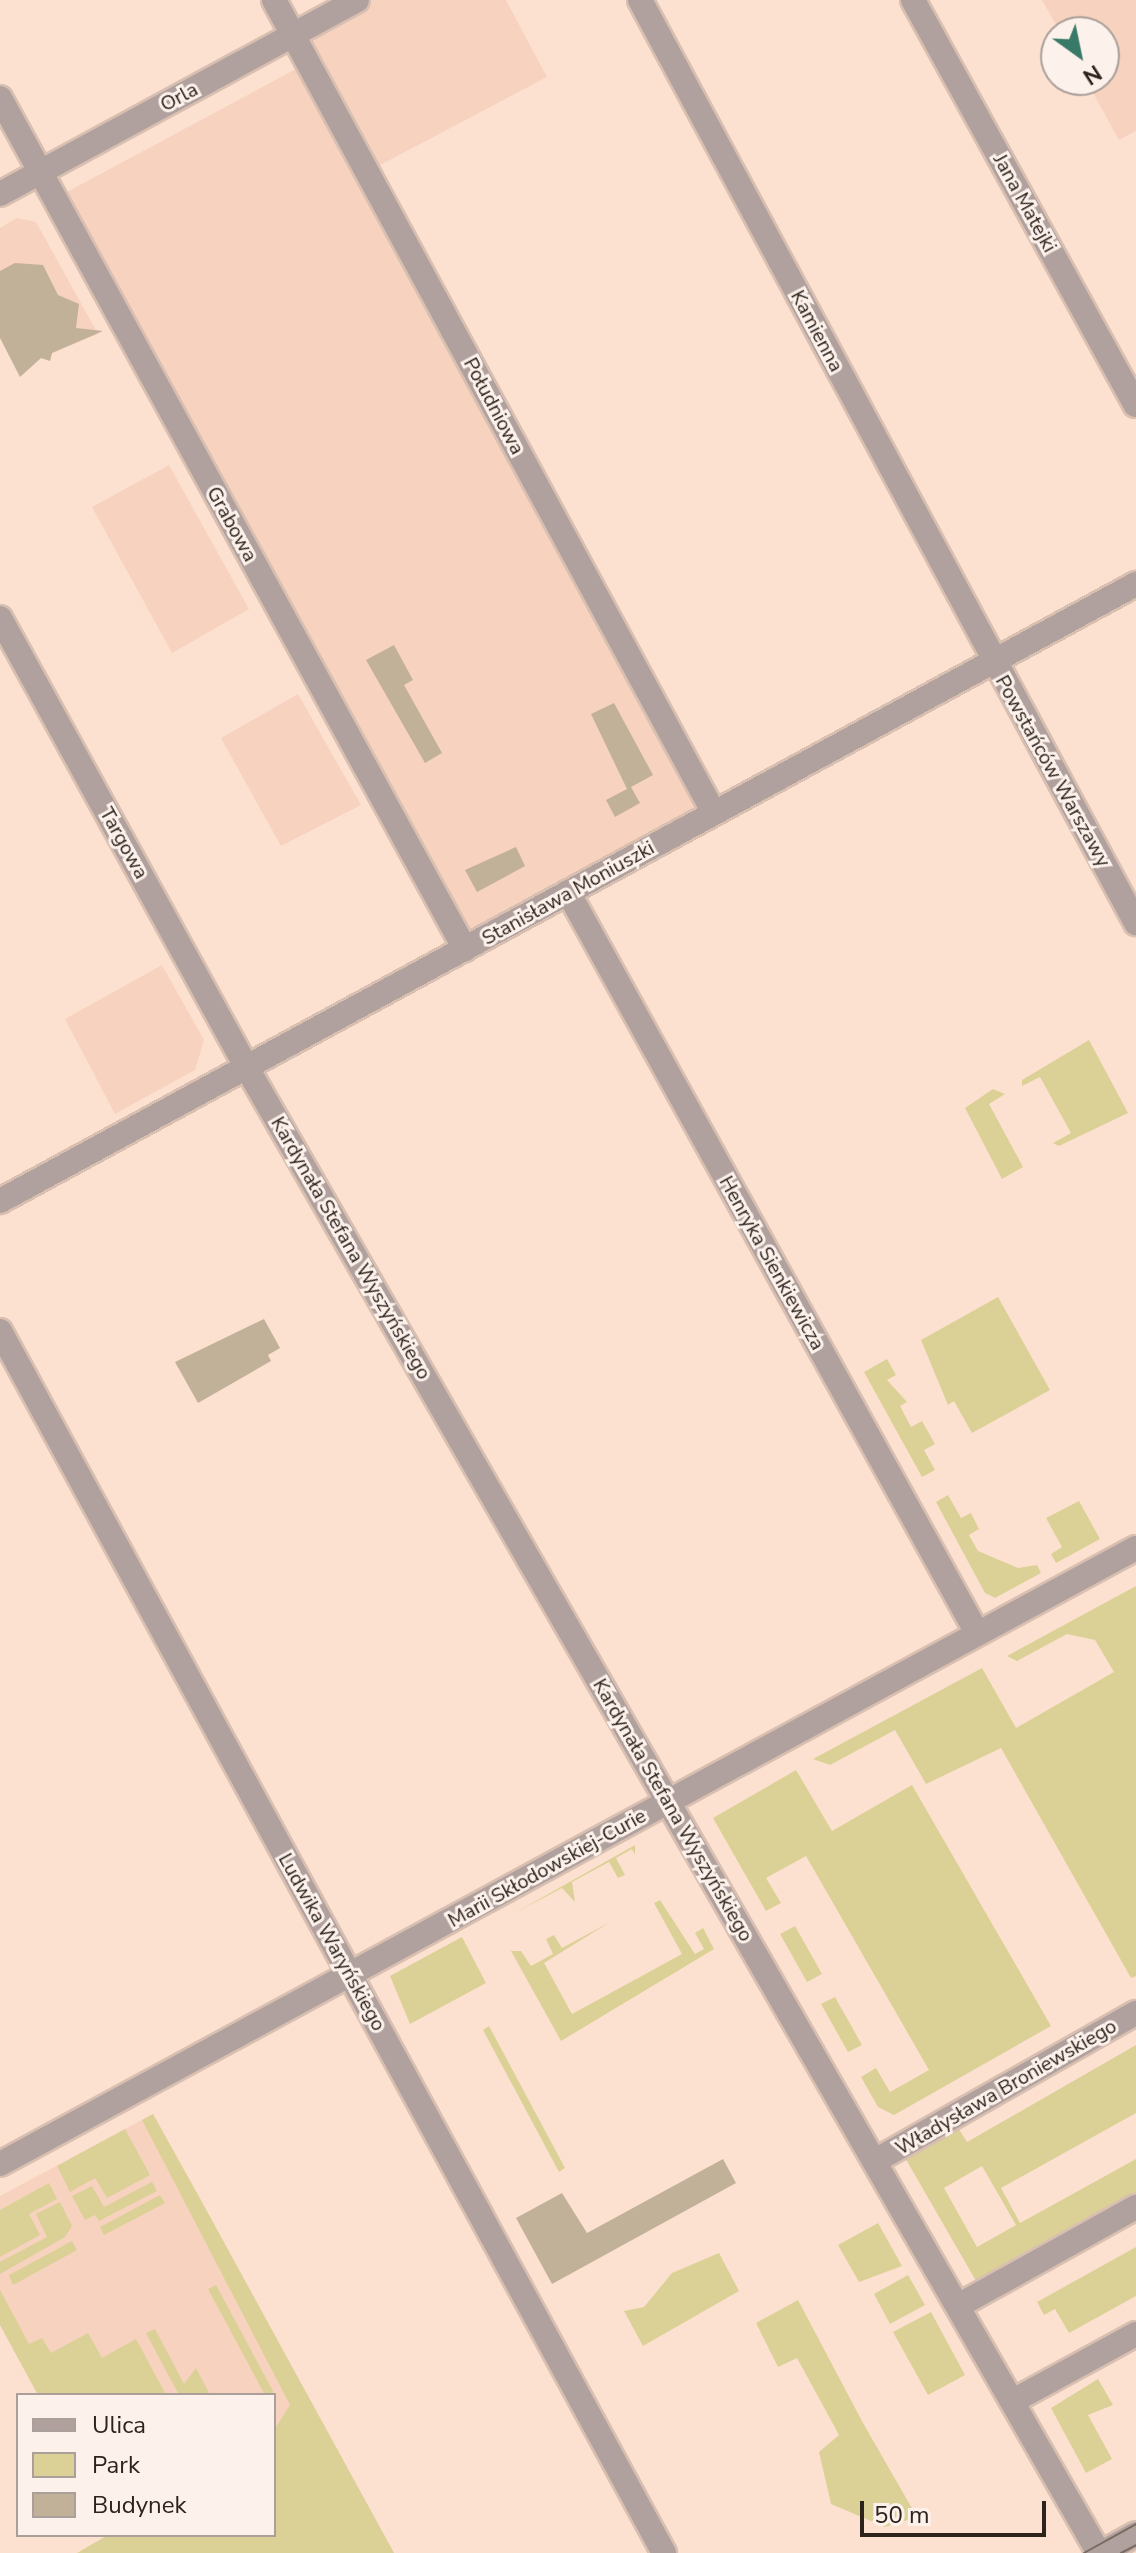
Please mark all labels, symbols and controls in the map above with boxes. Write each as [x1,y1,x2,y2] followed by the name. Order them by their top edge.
[1040,16,1120,96] north arrow
[1077,57,1107,92] text: N
[156,77,202,117] street label: Orla
[988,150,1062,256] street label: Jana Matejki
[786,286,848,376] street label: Kamienna
[458,353,530,459] street label: Południowa
[202,482,262,566] street label: Grabowa
[990,671,1116,871] street label: Powstańców Warszawy
[95,803,153,883] street label: Targowa
[478,836,658,950] street label: Stanisława Moniuszki
[266,1112,436,1384] street label: Kardynała Stefana Wyszyńskiego
[714,1172,830,1354] street label: Henryka Sienkiewicza
[588,1674,758,1946] street label: Kardynała Stefana Wyszyńskiego
[444,1804,650,1932] street label: Marii Skłodowskiej-Curie
[273,1849,391,2035] street label: Ludwika Waryńskiego
[891,2014,1121,2160] street label: Władysława Broniewskiego
[16,2393,276,2537] legend
[92,2409,146,2441] text: Ulica
[92,2449,140,2481] text: Park
[864,2485,1050,2535] scale bar
[92,2489,186,2521] text: Budynek
[874,2499,930,2531] text: 50 m

